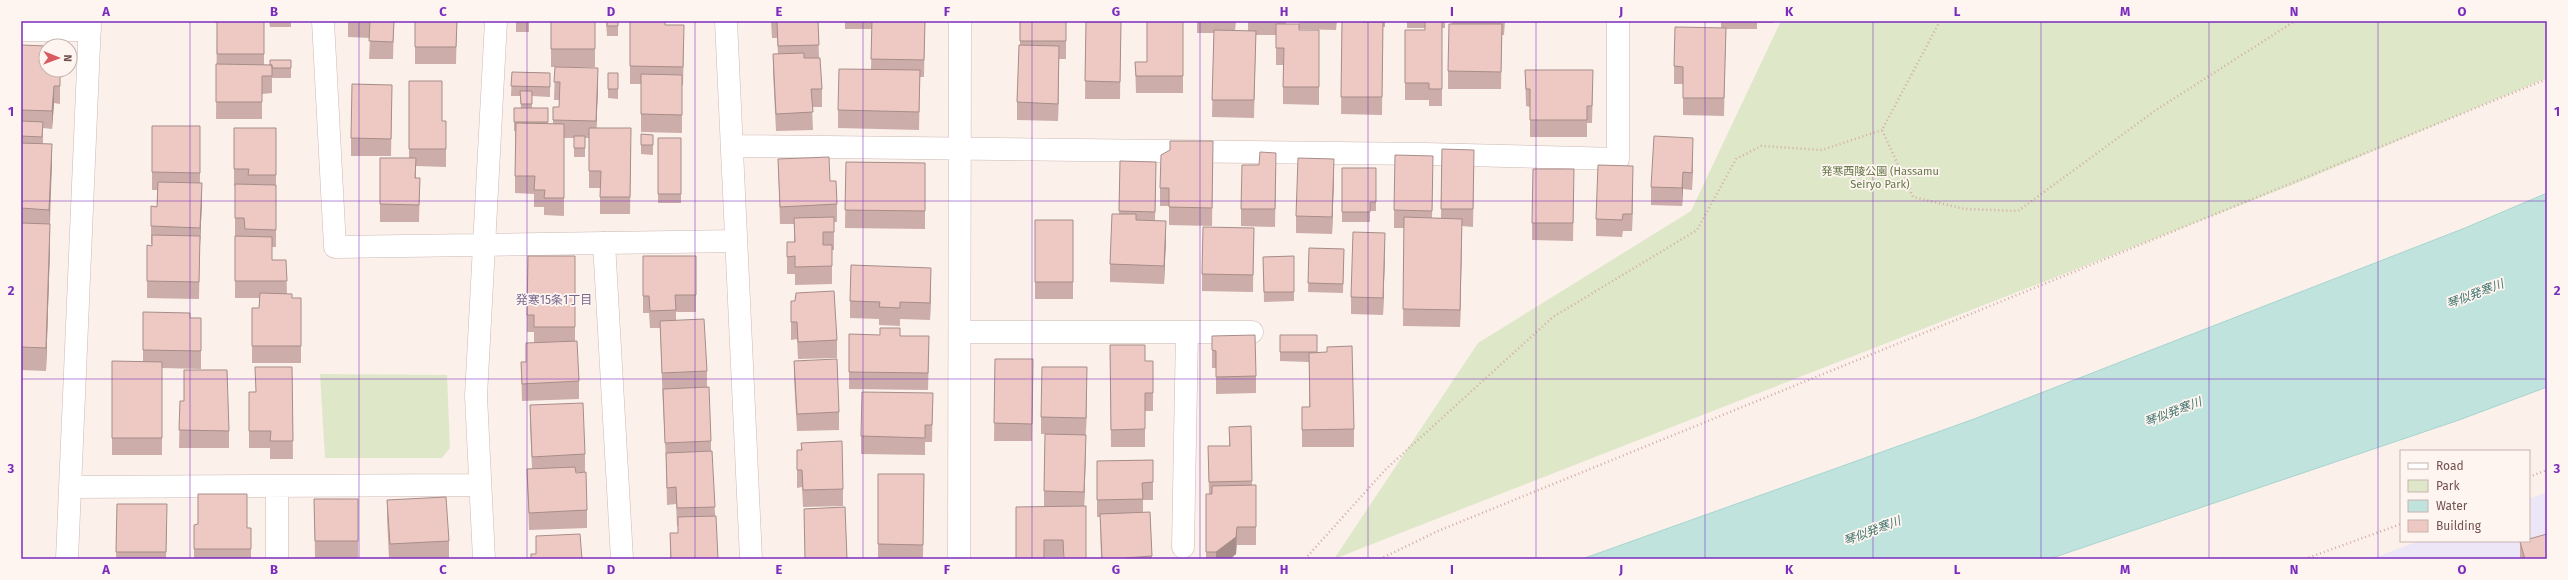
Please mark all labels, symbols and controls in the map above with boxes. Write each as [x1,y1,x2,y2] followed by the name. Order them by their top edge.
[101,4,110,19] text: A
[270,4,278,19] text: B
[439,4,447,19] text: C
[607,4,616,19] text: D
[776,4,783,19] text: E
[944,4,951,19] text: F
[1112,4,1120,19] text: G
[1280,4,1288,19] text: H
[1450,4,1454,19] text: I
[1618,4,1623,19] text: J
[1785,4,1794,19] text: K
[1954,4,1961,19] text: L
[2120,4,2130,19] text: M
[2290,4,2298,19] text: N
[2458,4,2467,19] text: O
[38,38,78,78] north arrow
[61,54,74,62] text: N
[8,104,14,119] text: 1
[2554,104,2560,119] text: 1
[1821,165,1939,191] park label: 発寒西陵公園 (Hassamu Seiryo Park)
[2444,276,2507,311] water label: 琴似発寒川
[8,283,15,298] text: 2
[2554,283,2561,298] text: 2
[516,293,592,307] district label: 発寒15条1丁目
[2142,394,2205,429] water label: 琴似発寒川
[2400,450,2530,542] legend
[2436,459,2464,473] text: Road
[7,461,15,476] text: 3
[2553,461,2561,476] text: 3
[2436,479,2460,493] text: Park
[2436,499,2468,513] text: Water
[1841,513,1904,548] water label: 琴似発寒川
[2436,519,2482,533] text: Building
[101,562,110,577] text: A
[270,562,278,577] text: B
[439,562,447,577] text: C
[607,562,616,577] text: D
[776,562,783,577] text: E
[944,562,951,577] text: F
[1112,562,1120,577] text: G
[1280,562,1288,577] text: H
[1450,562,1454,577] text: I
[1618,562,1623,577] text: J
[1785,562,1794,577] text: K
[1954,562,1961,577] text: L
[2120,562,2130,577] text: M
[2290,562,2298,577] text: N
[2458,562,2467,577] text: O

